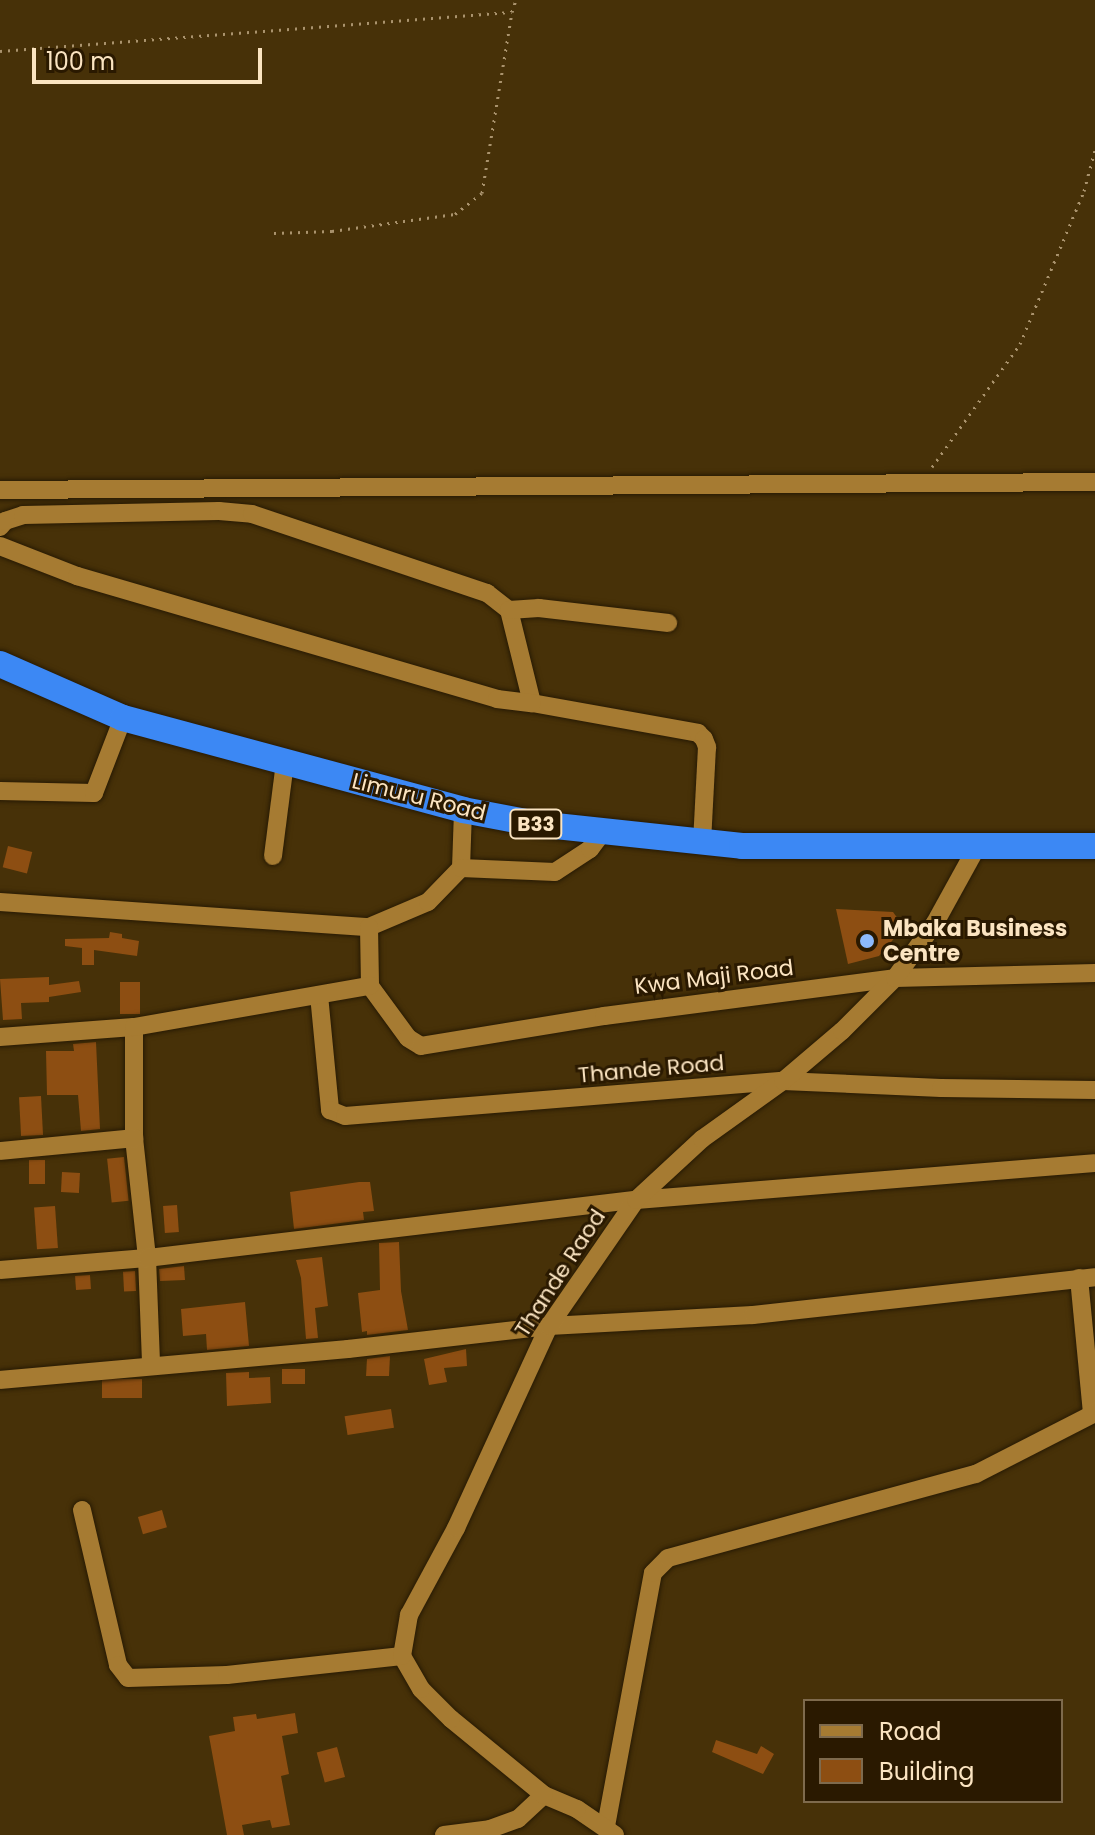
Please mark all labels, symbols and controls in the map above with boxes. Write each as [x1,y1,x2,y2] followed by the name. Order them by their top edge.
[36,32,266,82] scale bar
[46,45,115,78] text: 100 m
[349,768,489,826] street label: Limuru Road
[508,808,564,840] road number: B33
[883,915,1067,966] place label: Mbaka Business Centre
[858,932,876,950] marker: Mbaka Business Centre
[633,954,795,1000] street label: Kwa Maji Road
[577,1049,725,1089] street label: Thande Road
[509,1204,611,1342] street label: Thande Raod
[803,1699,1063,1803] legend
[879,1715,941,1748] text: Road
[879,1755,975,1788] text: Building

